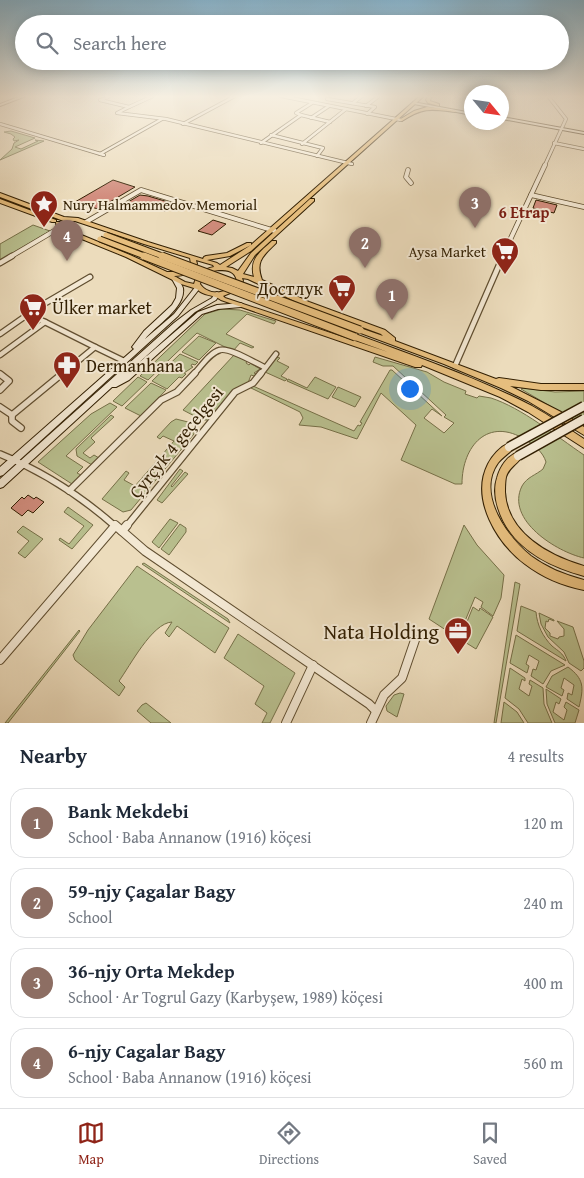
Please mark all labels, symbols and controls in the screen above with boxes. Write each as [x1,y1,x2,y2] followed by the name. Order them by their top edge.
[15,15,569,70] search box
[33,29,61,57] icon: search
[73,29,167,57] text: Search here
[464,85,509,130] north arrow
[459,187,491,228] pin: 3
[29,189,59,228] place icon: Nury Halmammedov Memorial
[63,194,257,215] place label: Nury Halmammedov Memorial
[499,200,549,224] district label: 6 Etrap
[51,220,83,261] pin: 4
[349,227,381,268] pin: 2
[490,236,520,275] supermarket icon: Aysa Market
[409,241,487,262] place label: Aysa Market
[327,273,357,312] supermarket icon: Достлук
[256,275,324,302] place label: Достлук
[376,279,408,320] pin: 1
[18,292,48,331] supermarket icon: Ülker market
[52,294,152,321] place label: Ülker market
[52,350,82,389] pharmacy icon: Dermanhana
[86,352,184,379] place label: Dermanhana
[397,376,423,402] your location
[122,380,230,504] street label: Çyrçyk 4 geçelgesi
[323,616,440,647] place label: Nata Holding
[443,616,473,655] office icon: Nata Holding
[20,740,87,771] text: Nearby
[507,744,564,768] text: 4 results
[68,797,189,825] text: Bank Mekdebi
[33,811,41,835] text: 1
[523,811,563,835] text: 120 m
[68,825,312,849] text: School · Baba Annanow (1916) köçesi
[68,877,235,905] text: 59-njy Çagalar Bagy
[33,891,41,915] text: 2
[523,891,563,915] text: 240 m
[68,905,112,929] text: School
[68,957,235,985] text: 36-njy Orta Mekdep
[33,971,41,995] text: 3
[523,971,563,995] text: 400 m
[68,985,383,1009] text: School · Ar Togrul Gazy (Karbyşew, 1989) köçesi
[68,1037,226,1065] text: 6-njy Cagalar Bagy
[33,1051,41,1075] text: 4
[523,1051,563,1075] text: 560 m
[68,1065,312,1089] text: School · Baba Annanow (1916) köçesi
[77,1119,105,1169] tab: Map
[259,1119,319,1169] tab: Directions
[473,1119,507,1169] tab: Saved

